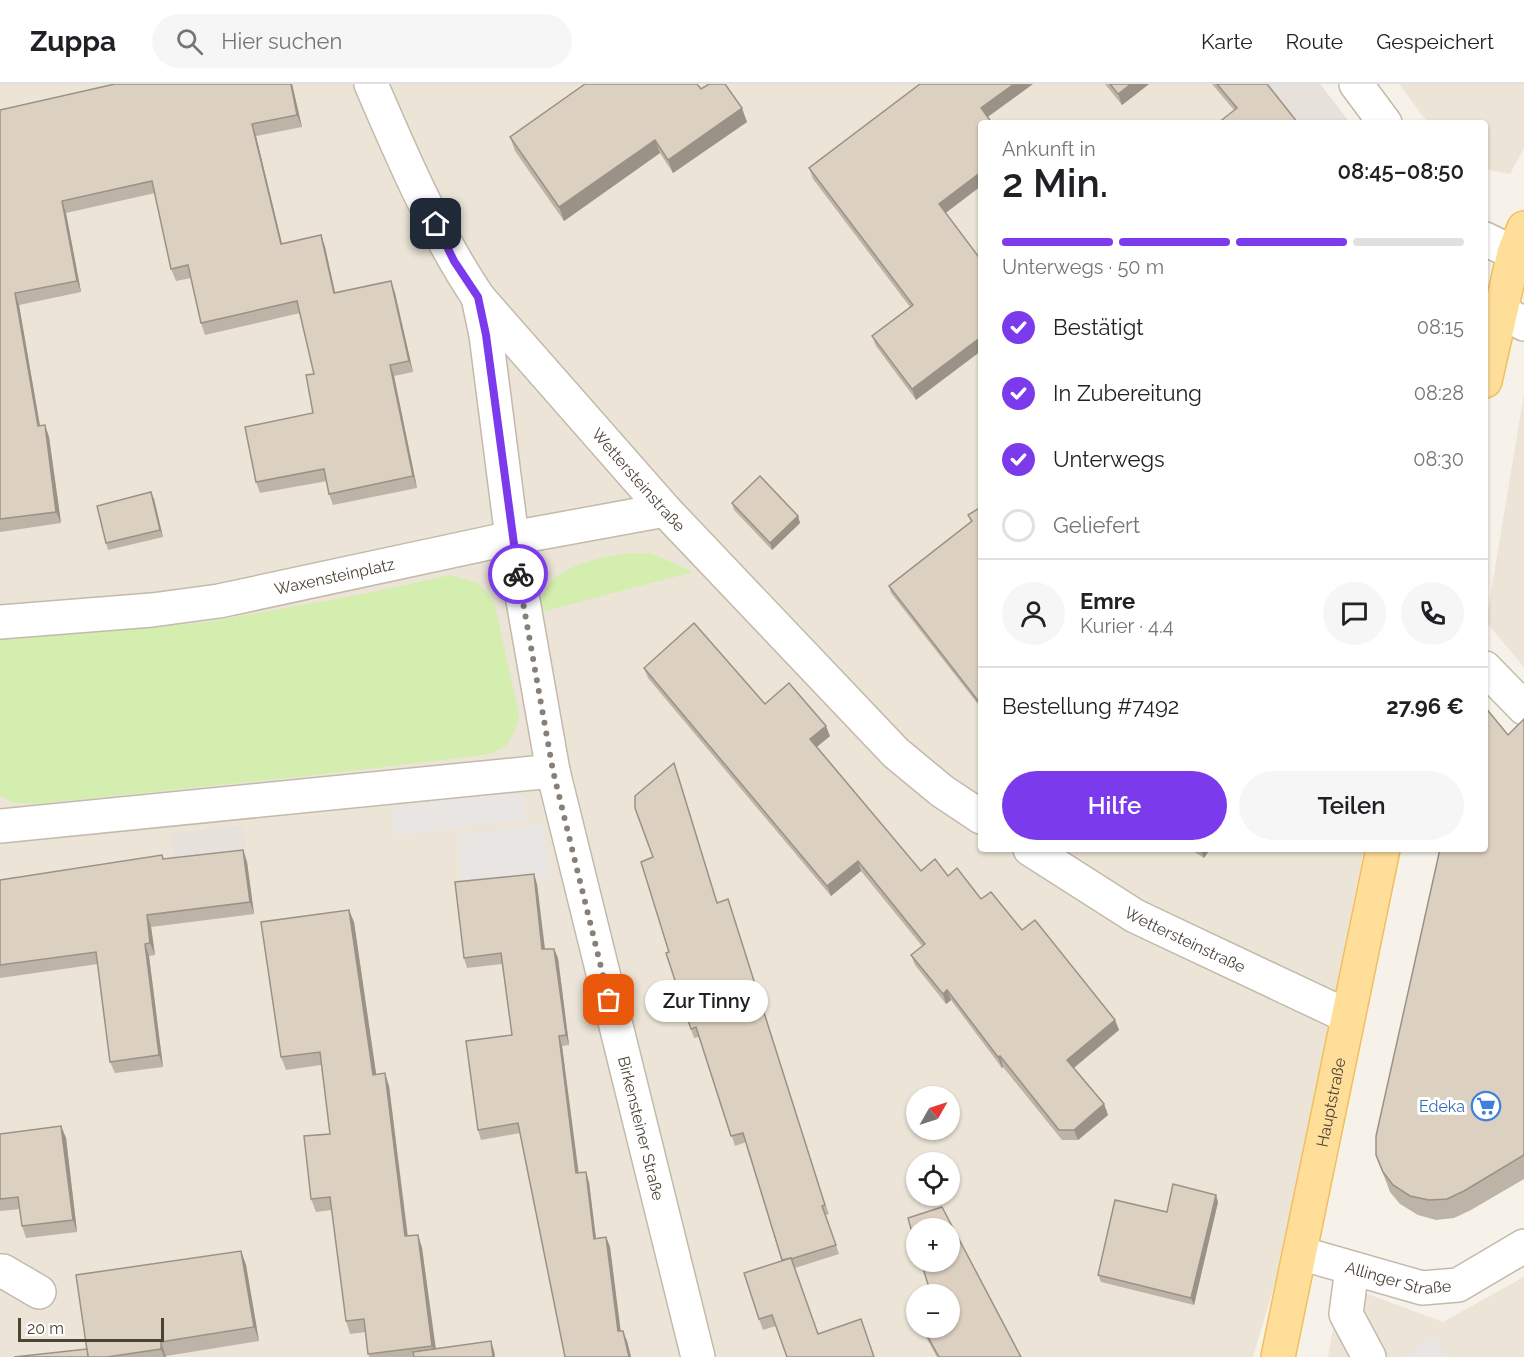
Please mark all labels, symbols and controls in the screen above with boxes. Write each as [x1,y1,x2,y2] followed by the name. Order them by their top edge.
[152,14,572,68] search box
[30,25,116,58] text: Zuppa
[173,25,206,58] icon: search
[221,28,342,54] text: Hier suchen
[1201,29,1253,54] text: Karte
[1286,29,1343,54] text: Route
[1376,29,1494,54] text: Gespeichert
[1002,137,1096,161] text: Ankunft in
[1338,158,1464,184] text: 08:45–08:50
[1002,160,1108,206] text: 2 Min.
[410,198,461,249] pin
[419,207,452,240] icon: home
[1002,255,1164,279] text: Unterwegs · 50 m
[1002,311,1035,344] icon: check
[1053,314,1144,340] text: Bestätigt
[1417,315,1464,339] text: 08:15
[1002,377,1035,410] icon: check
[1053,380,1202,406] text: In Zubereitung
[1414,381,1464,405] text: 08:28
[588,424,689,535] street label: Wettersteinstraße
[1002,443,1035,476] icon: check
[1053,446,1165,472] text: Unterwegs
[1413,447,1464,471] text: 08:30
[1053,512,1140,538] text: Geliefert
[488,544,548,604] courier
[273,555,396,599] street label: Waxensteinplatz
[502,558,535,591] icon: bike
[1002,582,1065,645] button: person
[1323,582,1386,645] button: chat
[1401,582,1464,645] button: phone
[1080,588,1135,614] text: Emre
[1080,614,1174,638] text: Kurier · 4.4
[1002,693,1179,719] text: Bestellung #7492
[1386,693,1464,719] text: 27.96 €
[1002,771,1227,840] button: Hilfe
[1239,771,1464,840] button: Teilen
[1121,903,1248,977] street label: Wettersteinstraße
[583,974,634,1025] pin
[645,979,768,1021] callout: Zur Tinny
[592,983,625,1016] icon: bag
[663,989,750,1013] text: Zur Tinny
[614,1054,668,1202] street label: Birkensteiner Straße
[1313,1056,1350,1149] street label: Hauptstraße
[906,1086,960,1140] north arrow
[906,1086,960,1338] map controls
[1470,1090,1502,1122] supermarket icon: Edeka
[1419,1097,1465,1116] place label: Edeka
[906,1152,960,1206] button: locate
[906,1218,960,1272] button: +
[1343,1258,1452,1298] street label: Allinger Straße
[906,1284,960,1338] button: −
[18,1315,164,1342] scale bar
[27,1319,64,1338] text: 20 m

